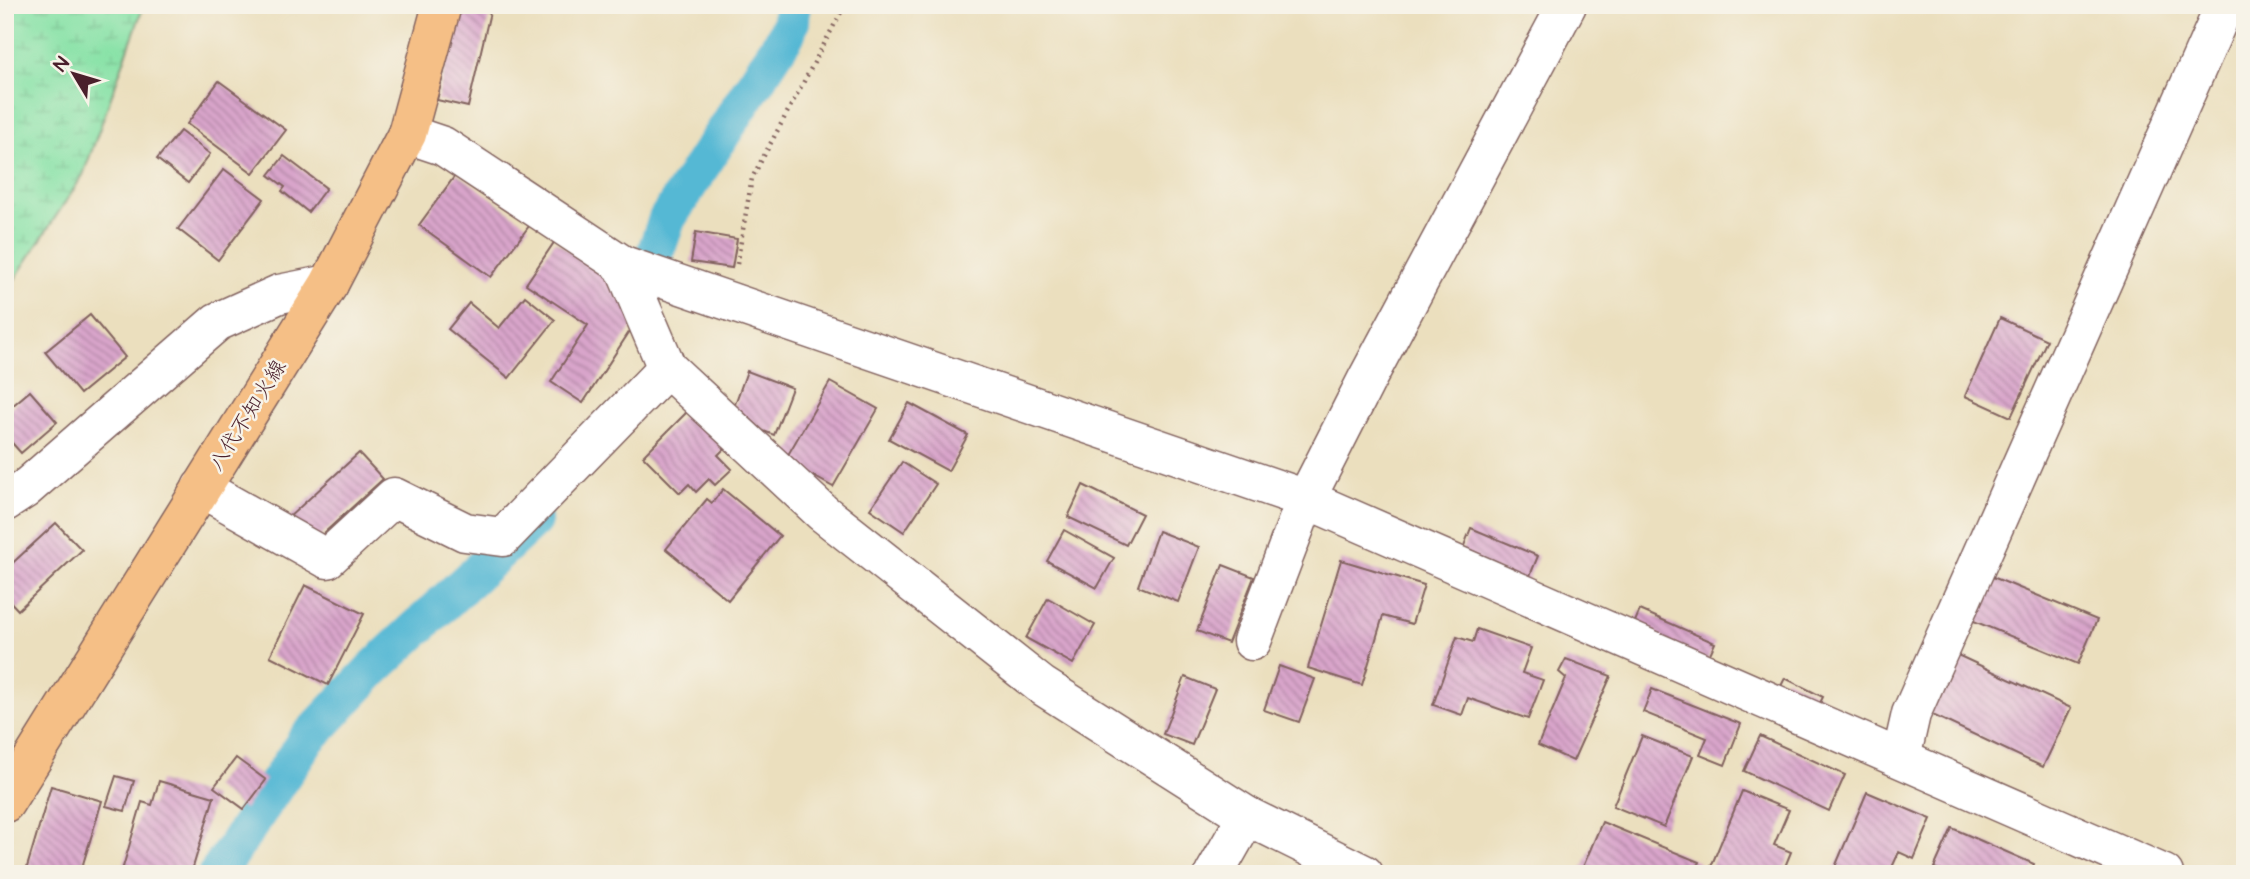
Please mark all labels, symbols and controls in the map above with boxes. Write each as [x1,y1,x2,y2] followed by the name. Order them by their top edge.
[38,38,108,108] north arrow
[47,51,76,77] text: N
[202,354,293,476] street label: 八代不知火線

